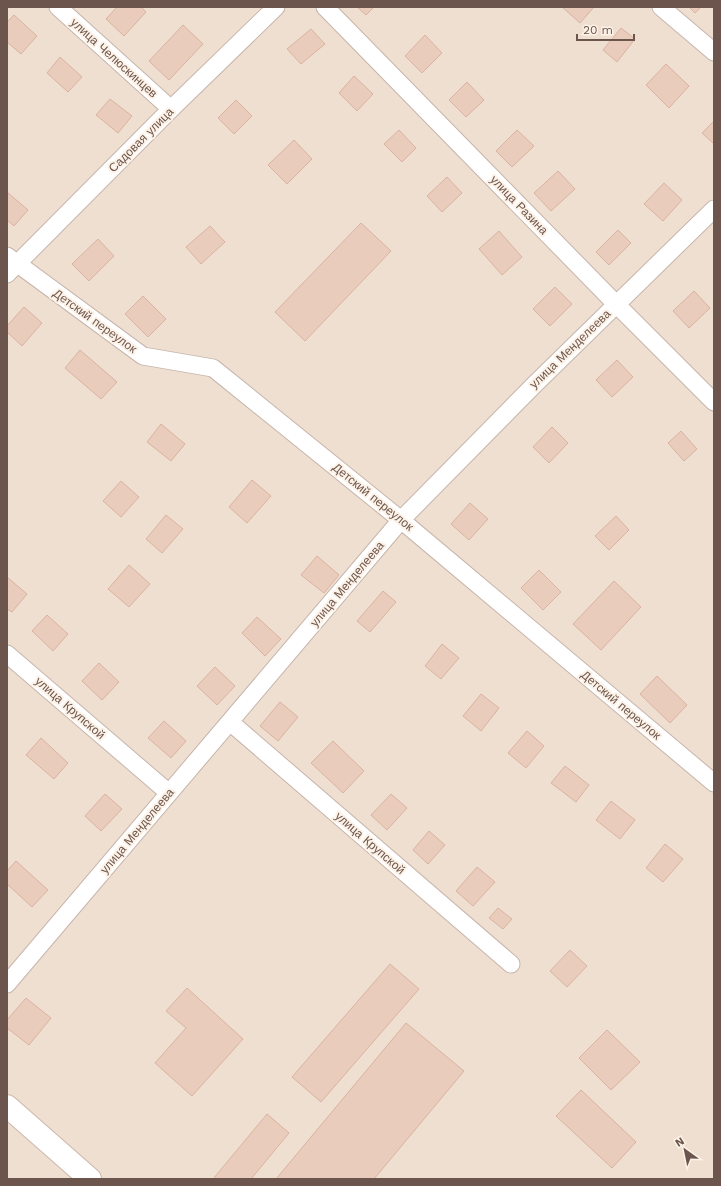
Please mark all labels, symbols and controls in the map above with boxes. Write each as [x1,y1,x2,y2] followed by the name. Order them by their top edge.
[68,15,160,101] street label: улица Челюскинцев
[577,16,634,42] scale bar
[583,23,613,37] text: 20 m
[106,105,176,175] street label: Садовая улица
[487,173,551,238] street label: улица Разина
[51,286,140,356] street label: Детский переулок
[527,307,614,391] street label: улица Менделеева
[330,460,417,534] street label: Детский переулок
[307,538,387,630] street label: улица Менделеева
[578,668,664,743] street label: Детский переулок
[32,674,108,742] street label: улица Крупской
[97,785,177,877] street label: улица Менделеева
[332,809,408,877] street label: улица Крупской
[665,1130,705,1170] north arrow
[673,1134,687,1150] text: N

